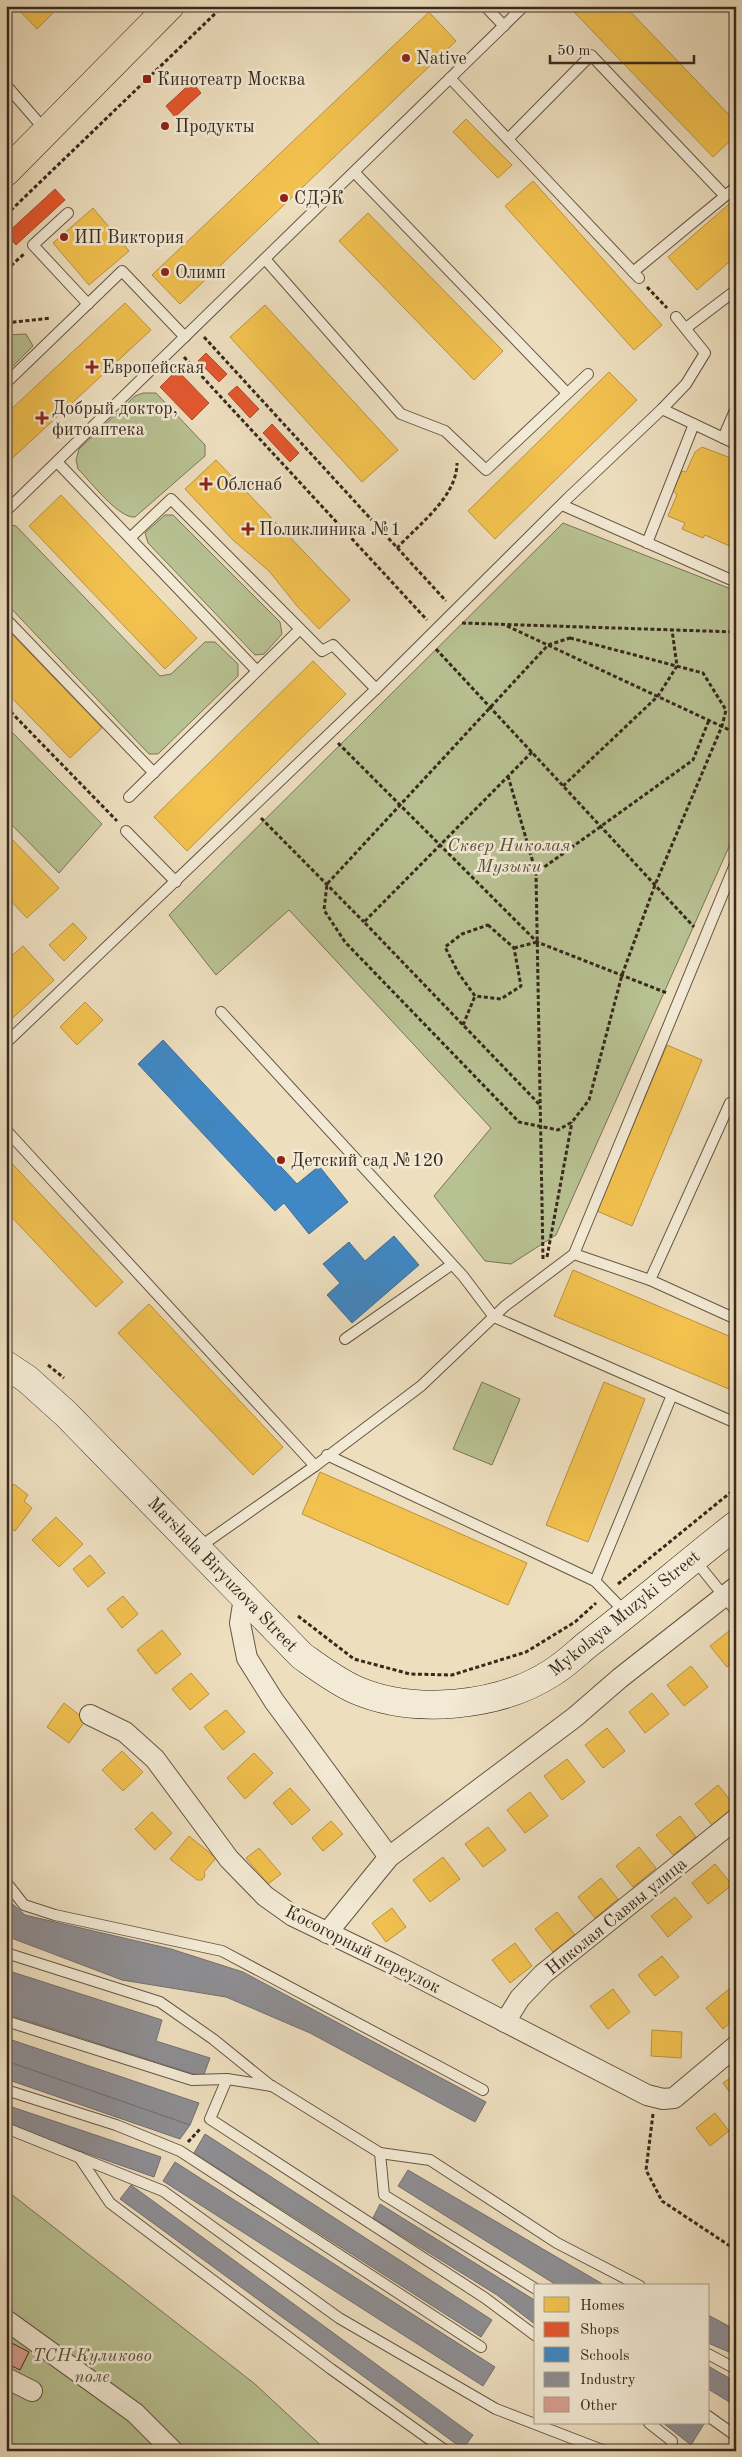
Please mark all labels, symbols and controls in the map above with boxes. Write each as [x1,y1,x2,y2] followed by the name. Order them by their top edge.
[550,32,693,64] scale bar
[557,44,591,59] text: 50 m
[416,50,467,68] place label: Native
[400,52,412,64] marker: Native
[157,71,306,89] place label: Кинотеатр Москва
[141,73,153,85] marker: Кинотеатр Москва
[175,118,255,136] place label: Продукты
[159,120,171,132] marker: Продукты
[294,190,344,208] place label: СДЭК
[278,192,290,204] marker: СДЭК
[74,229,184,247] place label: ИП Виктория
[58,231,70,243] marker: ИП Виктория
[175,264,226,282] place label: Олимп
[159,266,171,278] marker: Олимп
[102,359,204,377] place label: Европейская
[86,361,98,373] marker: Европейская
[52,400,178,440] place label: Добрый доктор, фитоаптека
[36,412,48,424] marker: Добрый доктор, фитоаптека
[216,476,282,494] place label: Облснаб
[200,478,212,490] marker: Облснаб
[259,521,401,539] place label: Поликлиника №1
[241,522,255,536] marker: Поликлиника №1
[447,837,571,876] park label: Сквер Николая Музыки
[291,1152,444,1170] place label: Детский сад №120
[275,1154,287,1166] marker: Детский сад №120
[144,1494,301,1655] street label: Marshala Biryuzova Street
[546,1548,703,1680] street label: Mykolaya Muzyki Street
[543,1855,691,1979] street label: Николая Саввы улица
[282,1903,443,1997] street label: Косогорный переулок
[534,2284,710,2424] legend
[580,2299,625,2314] text: Homes
[580,2323,619,2338] text: Shops
[32,2347,152,2386] park label: ТСН Куликово поле
[580,2349,629,2364] text: Schools
[580,2373,636,2388] text: Industry
[580,2399,617,2414] text: Other

